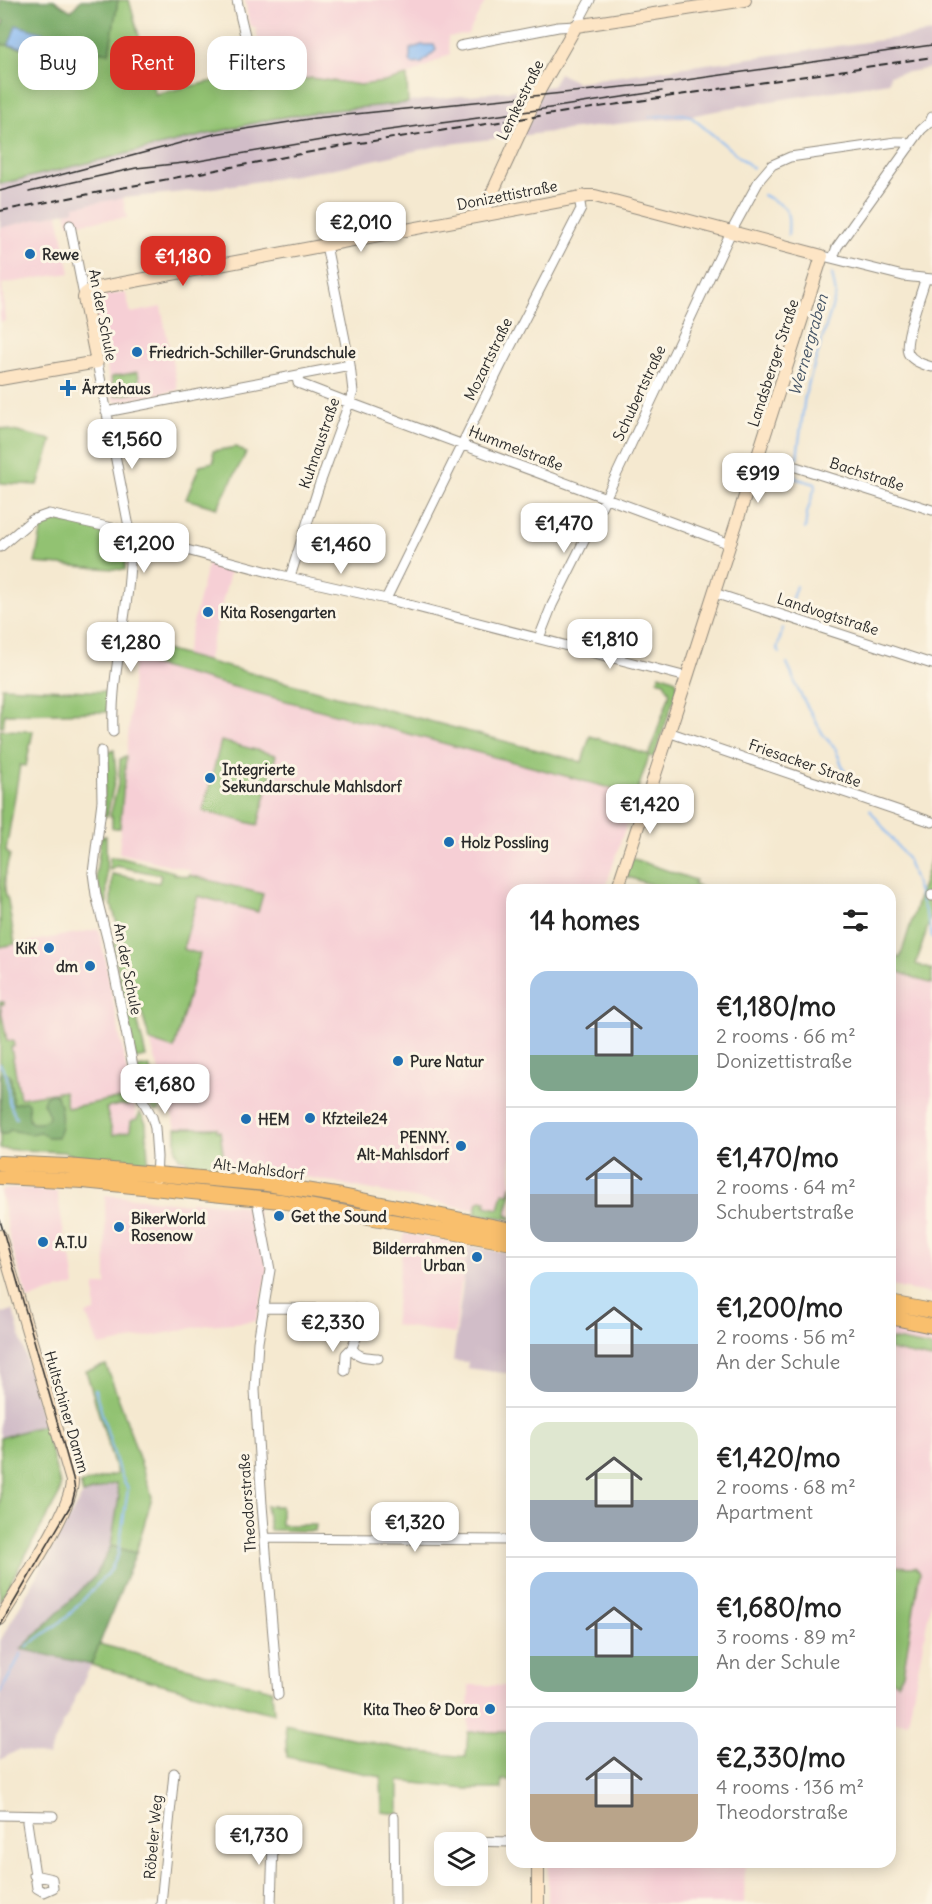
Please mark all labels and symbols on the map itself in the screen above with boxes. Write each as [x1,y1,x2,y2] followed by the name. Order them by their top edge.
[492,57,548,143] street label: Lemkestraße
[455,176,559,214] street label: Donizettistraße
[312,202,410,253] pin: €2,010
[134,236,232,287] pin: €1,180
[42,245,79,264] place label: Rewe
[23,247,37,261] marker: Rewe
[85,267,121,363] street label: An der Schule
[784,291,832,398] water label: Wernergraben
[743,297,803,429] street label: Landsberger Straße
[460,314,516,404] street label: Mozartstraße
[609,342,669,444] street label: Schubertstraße
[149,343,356,362] place label: Friedrich-Schiller-Grundschule
[130,345,144,359] marker: Friedrich-Schiller-Grundschule
[82,378,151,398] place label: Ärztehaus
[59,379,77,397] marker: Ärztehaus
[295,395,343,491] street label: Kuhnaustraße
[83,419,181,470] pin: €1,560
[466,421,566,475] street label: Hummelstraße
[722,453,794,504] pin: €919
[827,453,907,495] street label: Bachstraße
[515,503,613,554] pin: €1,470
[95,523,193,574] pin: €1,200
[292,524,390,575] pin: €1,460
[775,589,881,639] street label: Landvogtstraße
[220,603,336,623] place label: Kita Rosengarten
[201,605,215,619] marker: Kita Rosengarten
[561,619,659,670] pin: €1,810
[82,622,180,673] pin: €1,280
[746,735,864,791] street label: Friesacker Straße
[222,760,403,796] place label: Integrierte Sekundarschule Mahlsdorf
[203,771,217,785] marker: Integrierte Sekundarschule Mahlsdorf
[601,784,699,835] pin: €1,420
[461,833,549,853] place label: Holz Possling
[442,835,456,849] marker: Holz Possling
[110,921,146,1017] street label: An der Schule
[15,939,38,958] place label: KiK
[42,941,56,955] marker: KiK
[56,957,78,976] place label: dm
[83,959,97,973] marker: dm
[410,1052,485,1071] place label: Pure Natur
[391,1054,405,1068] marker: Pure Natur
[116,1064,214,1115] pin: €1,680
[322,1109,388,1128] place label: Kfzteile24
[258,1110,290,1129] place label: HEM
[303,1111,317,1125] marker: Kfzteile24
[239,1112,253,1126] marker: HEM
[357,1128,450,1164] place label: PENNY. Alt-Mahlsdorf
[454,1139,468,1153] marker: PENNY. Alt-Mahlsdorf
[212,1154,307,1184] street label: Alt-Mahlsdorf
[291,1207,387,1226] place label: Get the Sound
[131,1209,206,1245] place label: BikerWorld Rosenow
[272,1209,286,1223] marker: Get the Sound
[112,1220,126,1234] marker: BikerWorld Rosenow
[55,1233,87,1252] place label: A.T.U
[36,1235,50,1249] marker: A.T.U
[372,1239,465,1275] place label: Bilderrahmen Urban
[470,1250,484,1264] marker: Bilderrahmen Urban
[284,1302,382,1353] pin: €2,330
[40,1349,94,1475] street label: Hultschiner Damm
[234,1453,260,1553] street label: Theodorstraße
[366,1502,464,1553] pin: €1,320
[363,1700,478,1719] place label: Kita Theo & Dora
[483,1702,497,1716] marker: Kita Theo & Dora
[140,1794,166,1880] street label: Röbeler Weg
[210,1815,308,1866] pin: €1,730

